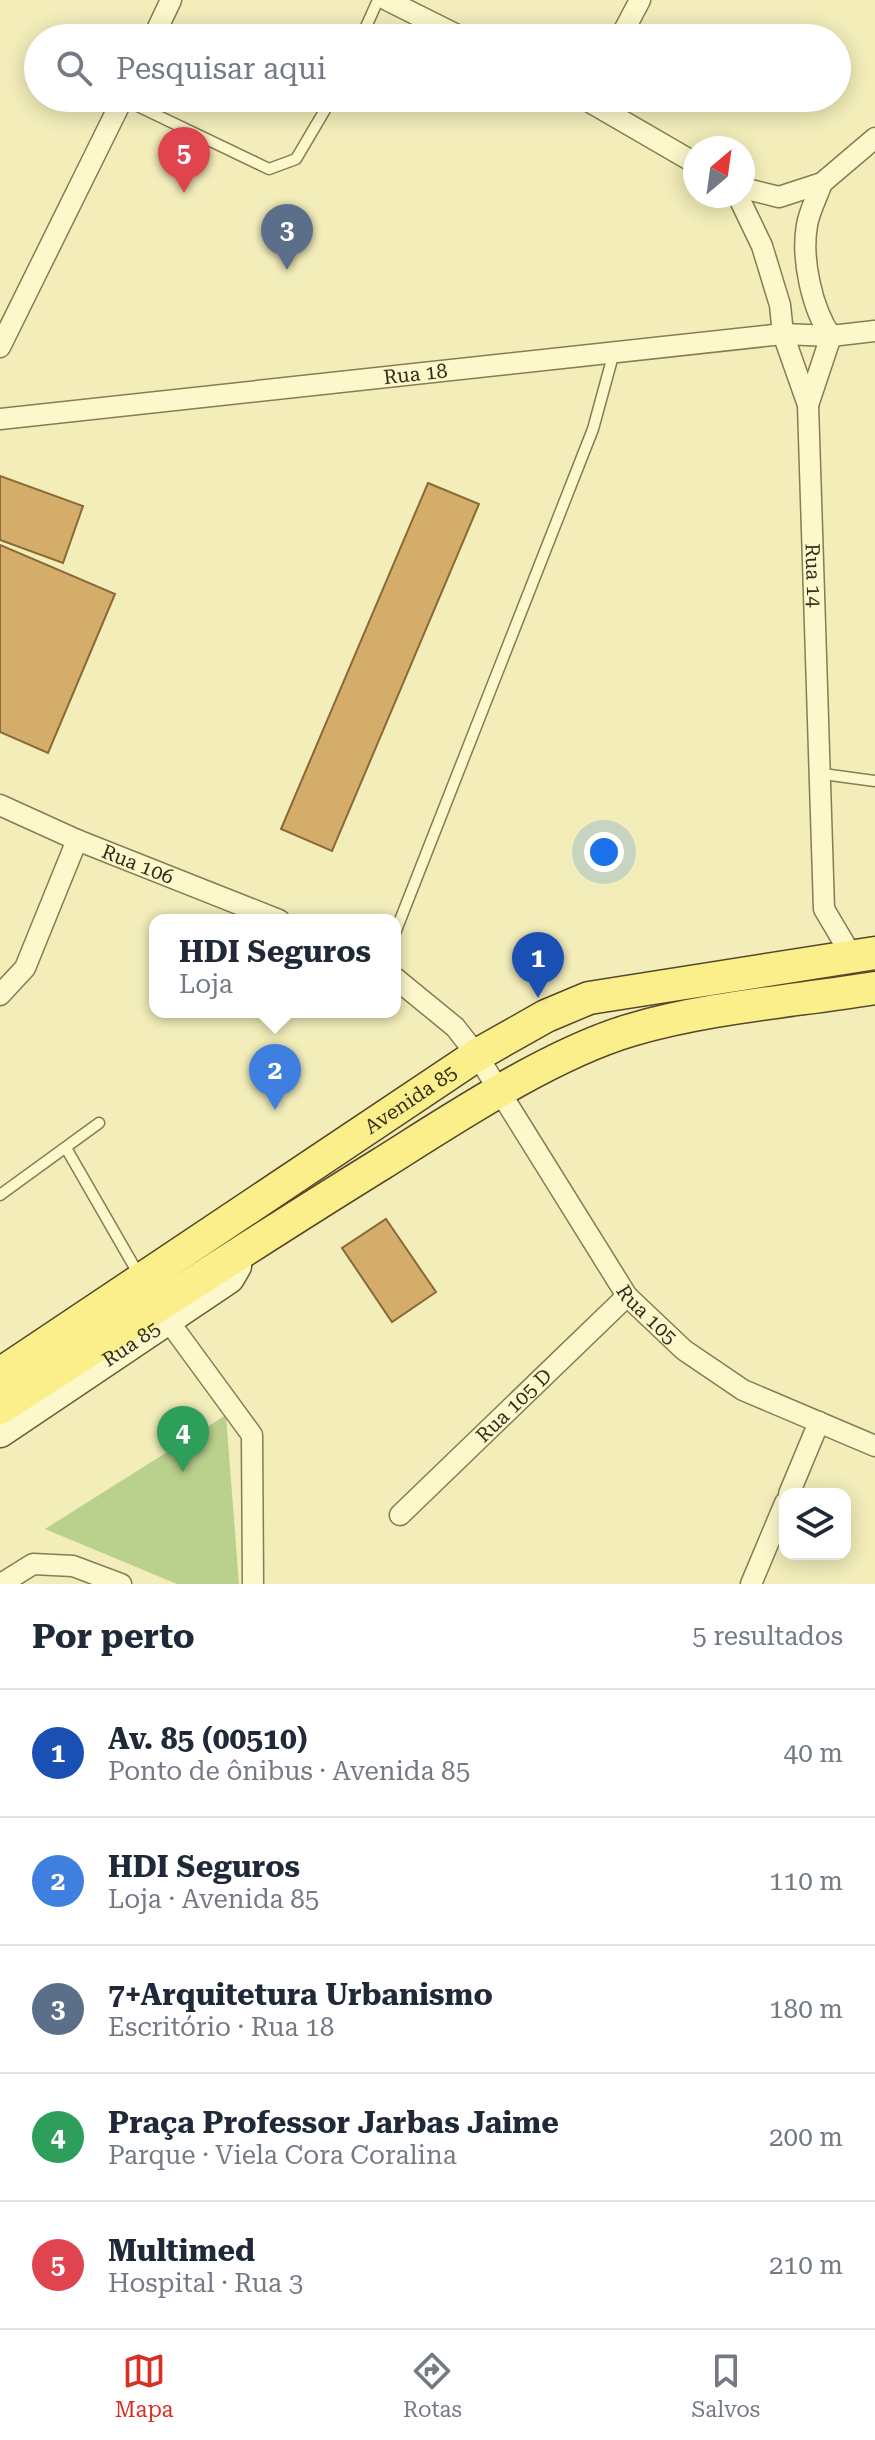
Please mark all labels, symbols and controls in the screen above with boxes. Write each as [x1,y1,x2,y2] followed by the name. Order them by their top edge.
[24,24,851,112] search box
[52,46,96,90] icon: search
[116,51,326,86] text: Pesquisar aqui
[158,127,210,193] pin: 5
[683,136,755,208] north arrow
[261,204,313,270] pin: 3
[382,358,449,389] street label: Rua 18
[800,543,826,609] street label: Rua 14
[584,832,624,872] your location
[98,839,177,889] street label: Rua 106
[149,914,401,1018] popup
[512,932,564,998] pin: 1
[179,934,371,969] text: HDI Seguros
[179,969,233,999] text: Loja
[249,1044,301,1110] pin: 2
[360,1060,461,1139] street label: Avenida 85
[611,1281,682,1349] street label: Rua 105
[98,1316,164,1372] street label: Rua 85
[471,1363,557,1447] street label: Rua 105 D
[157,1406,209,1472] pin: 4
[779,1488,851,1560] map controls
[779,1488,851,1560] button: layers
[32,1616,195,1656] text: Por perto
[692,1621,843,1651] text: 5 resultados
[108,1721,307,1756] text: Av. 85 (00510)
[51,1738,65,1768] text: 1
[784,1738,843,1768] text: 40 m
[108,1756,470,1786] text: Ponto de ônibus · Avenida 85
[108,1849,300,1884] text: HDI Seguros
[51,1866,65,1896] text: 2
[769,1866,843,1896] text: 110 m
[108,1884,319,1914] text: Loja · Avenida 85
[108,1977,493,2012] text: 7+Arquitetura Urbanismo
[51,1994,65,2024] text: 3
[769,1994,843,2024] text: 180 m
[108,2012,334,2042] text: Escritório · Rua 18
[108,2105,559,2140] text: Praça Professor Jarbas Jaime
[51,2122,65,2152] text: 4
[769,2122,843,2152] text: 200 m
[108,2140,457,2170] text: Parque · Viela Cora Coralina
[108,2233,255,2268] text: Multimed
[51,2250,65,2280] text: 5
[769,2250,843,2280] text: 210 m
[108,2268,303,2298] text: Hospital · Rua 3
[115,2349,174,2422] tab: Mapa
[403,2349,462,2422] tab: Rotas
[691,2349,760,2422] tab: Salvos

